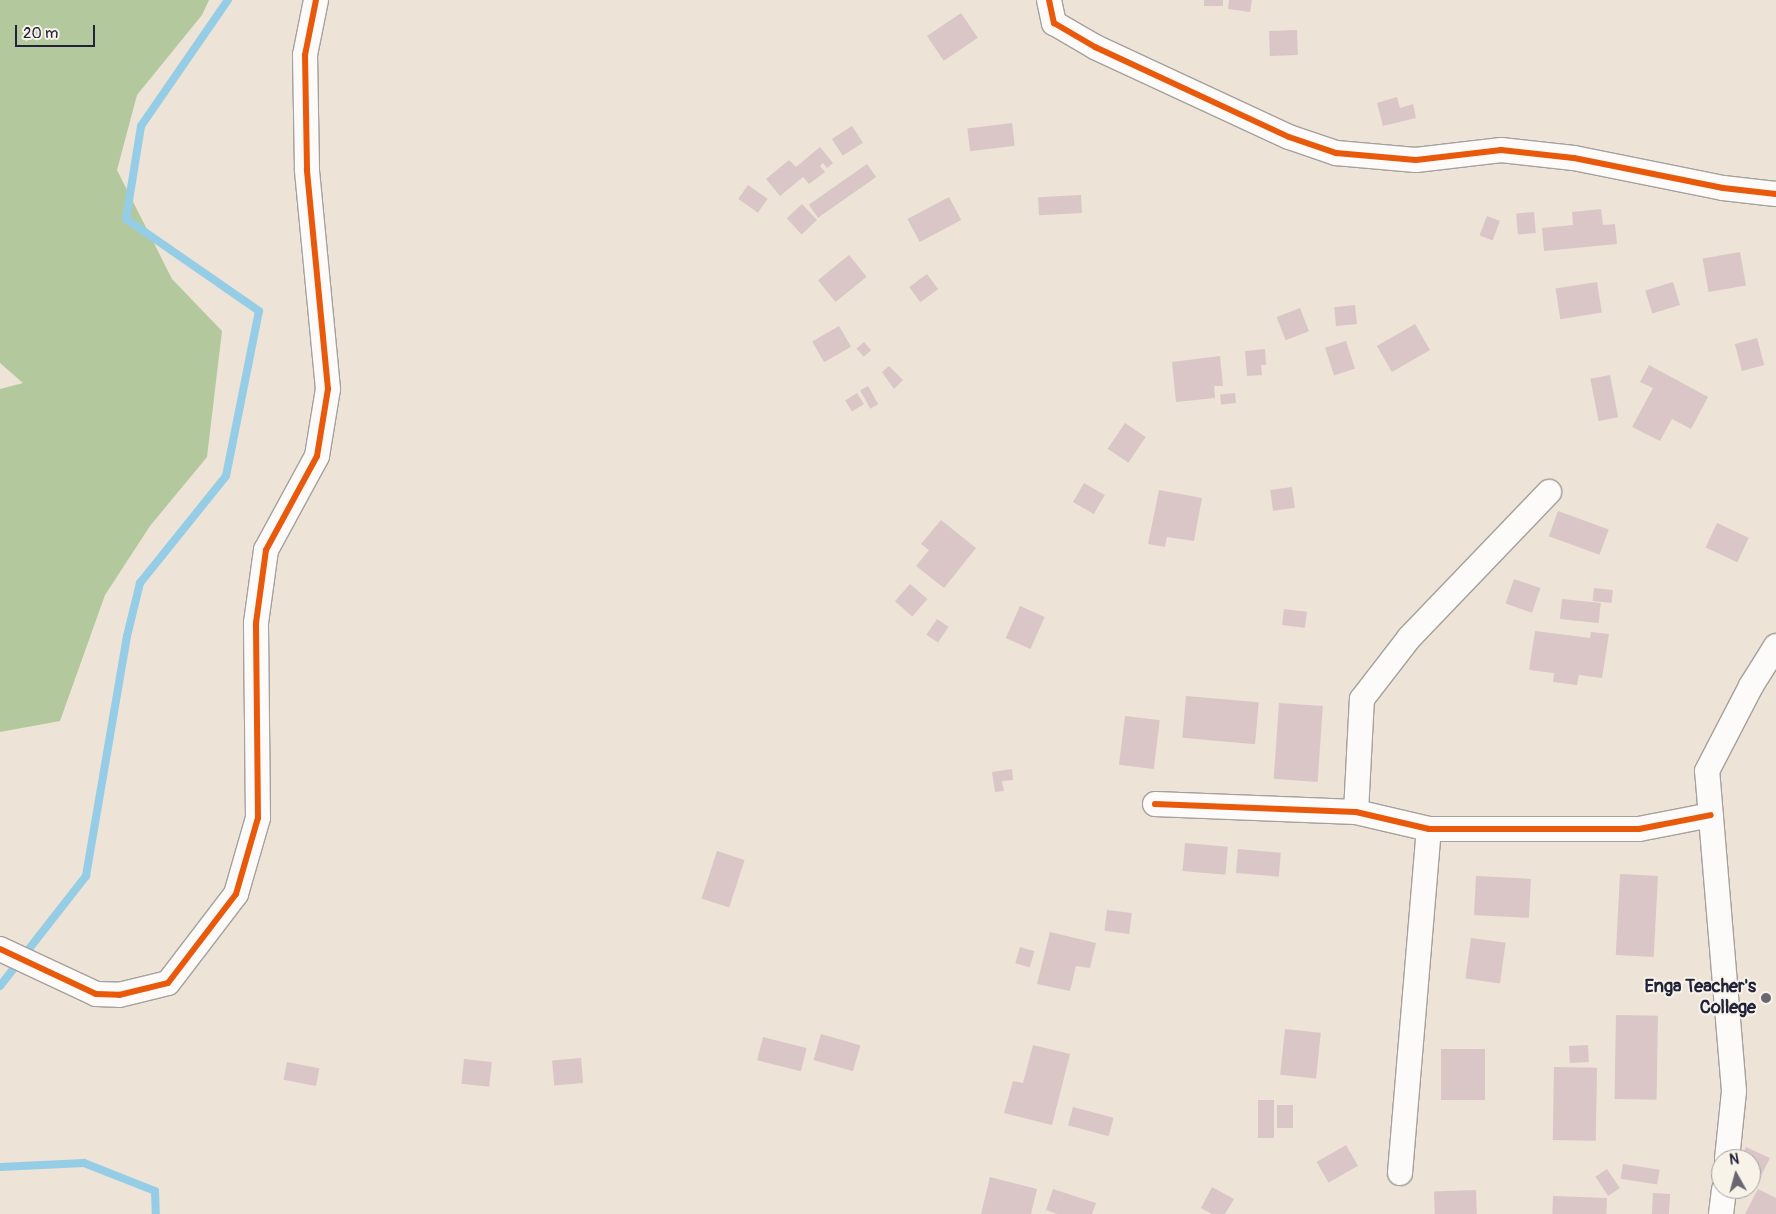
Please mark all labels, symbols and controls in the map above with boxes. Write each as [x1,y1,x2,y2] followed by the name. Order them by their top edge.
[18,15,98,47] scale bar
[23,24,58,43] text: 20 m
[1644,977,1756,1020] place label: Enga Teacher's College
[1760,992,1772,1004] marker: Enga Teacher's College
[1711,1149,1761,1199] north arrow
[1728,1151,1740,1169] text: N

